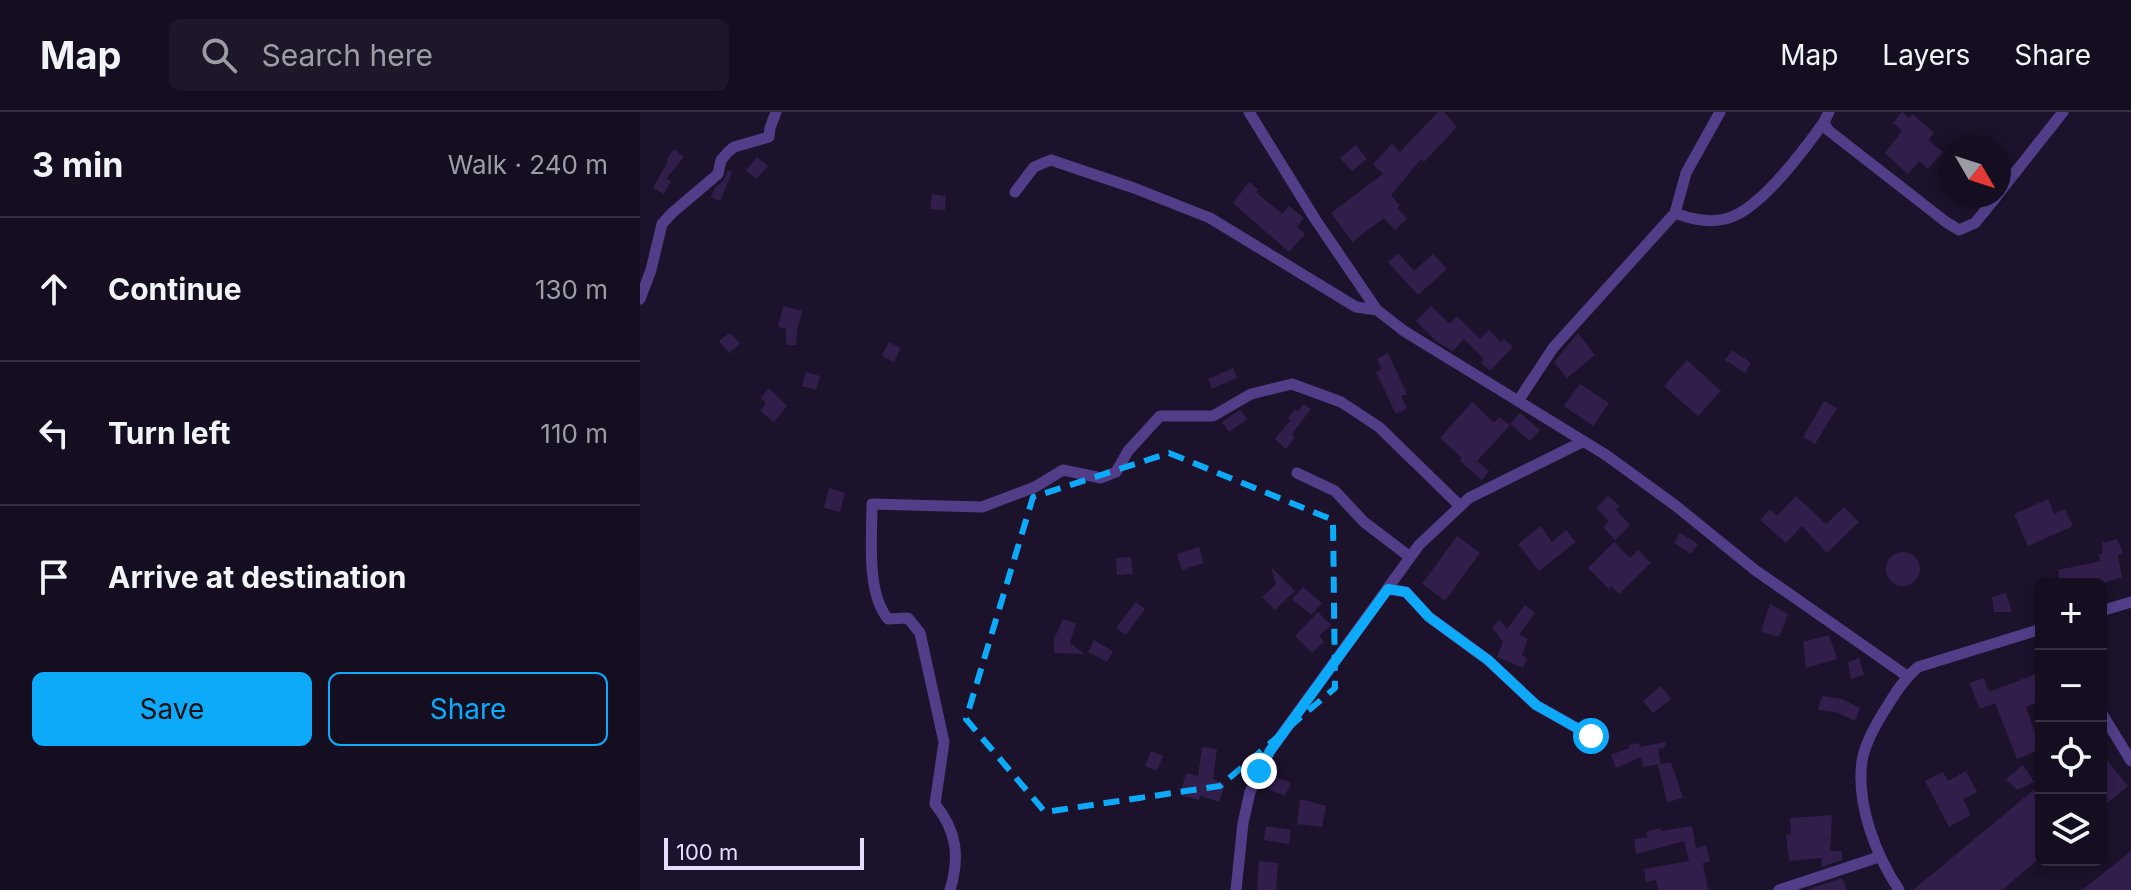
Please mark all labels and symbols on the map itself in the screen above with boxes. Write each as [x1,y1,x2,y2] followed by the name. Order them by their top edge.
[1939,136,2011,208] north arrow
[1573,718,1609,754] route start
[1241,753,1277,789] route end
[664,834,864,870] scale bar

